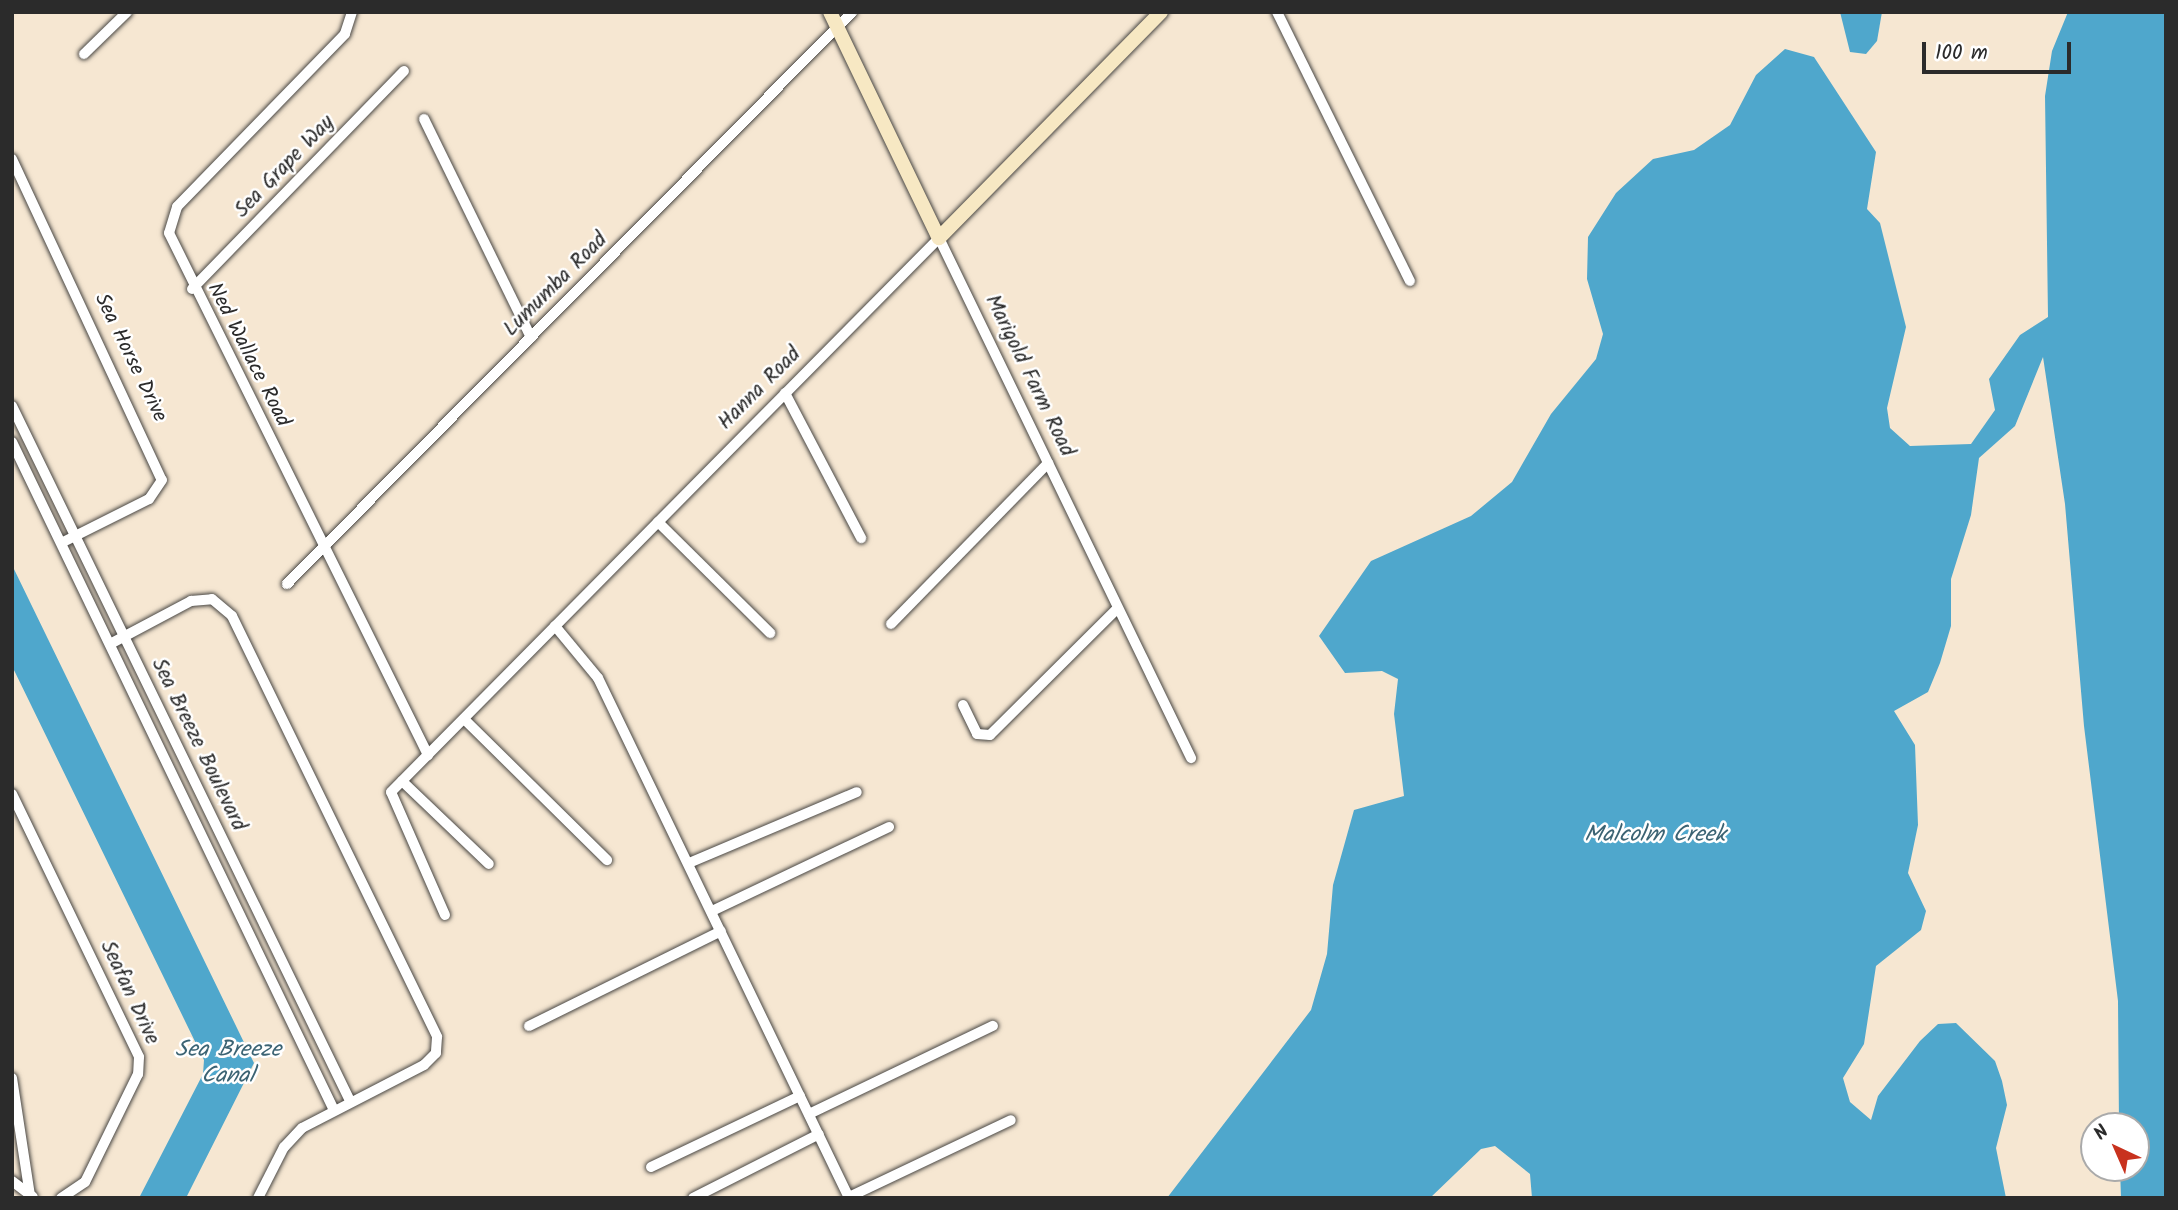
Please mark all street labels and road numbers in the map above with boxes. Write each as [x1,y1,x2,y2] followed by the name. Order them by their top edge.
[230,111,340,223] street label: Sea Grape Way
[499,228,613,342] street label: Lumumba Road
[201,279,295,431] street label: Ned Wallace Road
[88,290,172,426] street label: Sea Horse Drive
[979,291,1079,461] street label: Marigold Farm Road
[713,342,807,436] street label: Hanna Road
[145,655,251,835] street label: Sea Breeze Boulevard
[94,937,164,1049] street label: Seafan Drive

